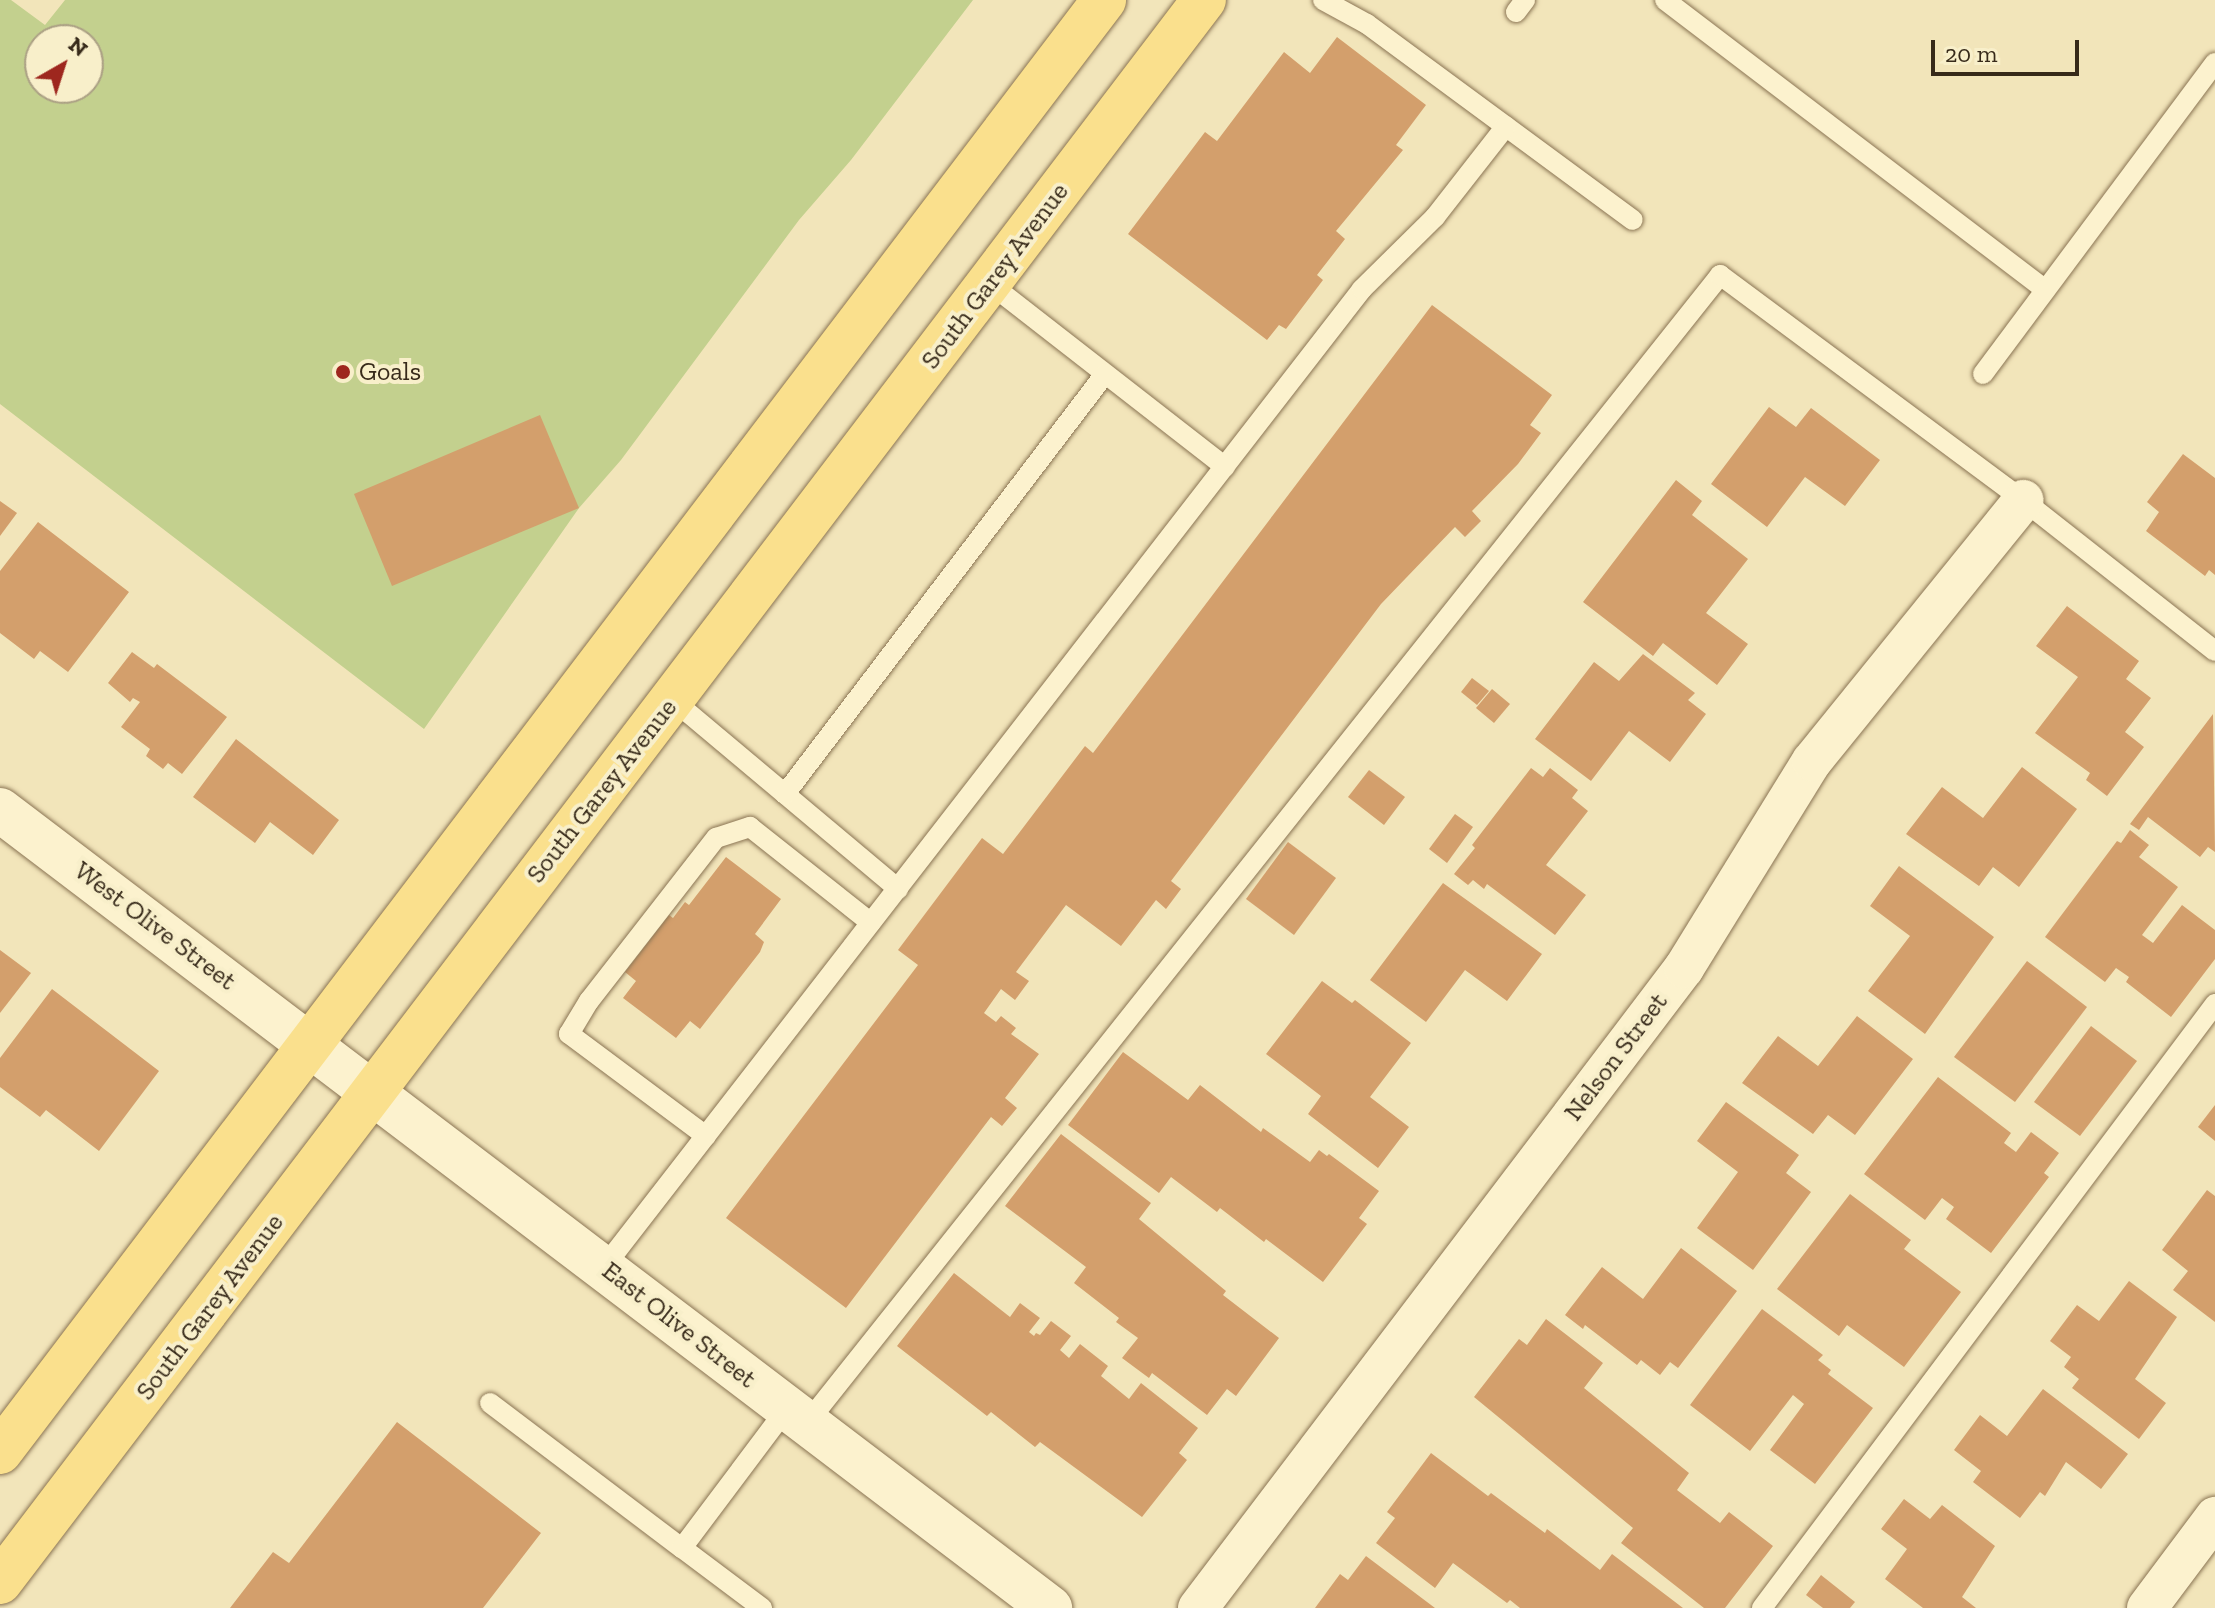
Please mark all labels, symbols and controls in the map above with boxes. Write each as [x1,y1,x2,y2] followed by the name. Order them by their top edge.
[24,24,104,104] north arrow
[1935,24,2083,74] scale bar
[63,31,93,62] text: N
[1945,39,1997,68] text: 20 m
[914,176,1076,376] street label: South Garey Avenue
[359,356,421,388] place label: Goals
[334,363,352,381] marker: Goals
[520,692,684,890] street label: South Garey Avenue
[68,855,242,997] street label: West Olive Street
[1558,987,1674,1127] street label: Nelson Street
[129,1207,291,1407] street label: South Garey Avenue
[596,1255,762,1395] street label: East Olive Street

